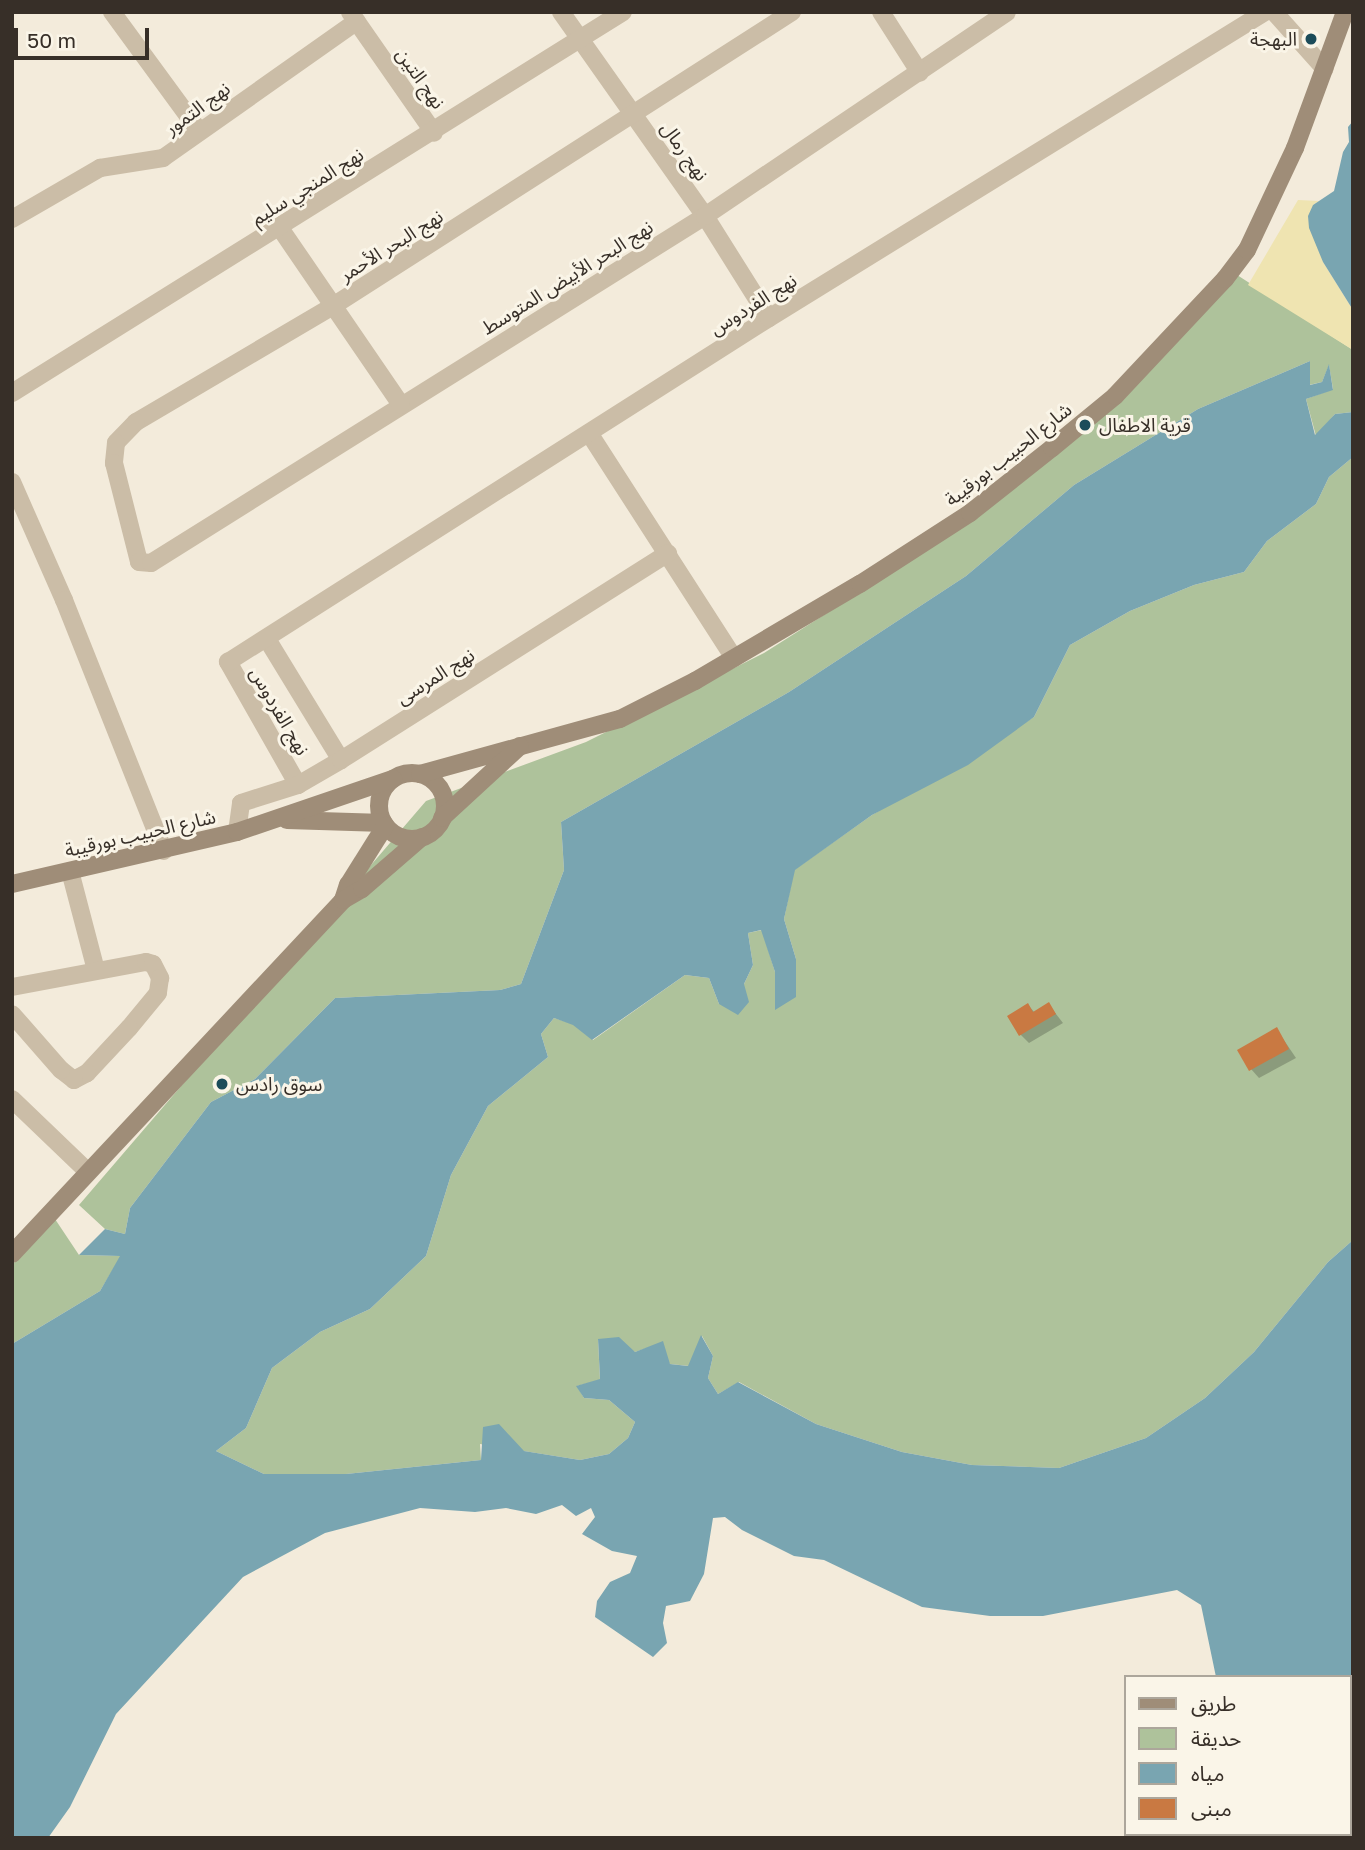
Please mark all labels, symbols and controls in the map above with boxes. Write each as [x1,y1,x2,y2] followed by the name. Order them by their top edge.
[18,14,152,58] scale bar
[27,27,76,53] text: 50 m
[1250,28,1297,50] place label: البهجة
[1303,31,1319,47] marker: البهجة
[392,43,450,113] street label: نهج التين
[160,77,234,139] street label: نهج التمور
[657,117,713,185] street label: نهج رمال
[247,142,367,230] street label: نهج المنجي سليم
[335,204,447,286] street label: نهج البحر الأحمر
[477,215,657,339] street label: نهج البحر الأبيض المتوسط
[705,268,801,340] street label: نهج الفردوس
[940,398,1076,510] street label: شارع الحبيب بورقيبة
[1099,414,1191,436] place label: قرية الاطفال
[1077,417,1093,433] marker: قرية الاطفال
[392,643,478,709] street label: نهج المرسى
[246,663,314,759] street label: نهج الفردوس
[62,805,218,861] street label: شارع الحبيب بورقيبة
[236,1073,322,1095] place label: سوق رادس
[214,1076,230,1092] marker: سوق رادس
[1124,1675,1351,1836] legend
[1191,1690,1236,1716] text: طريق
[1191,1725,1241,1751] text: حديقة
[1191,1760,1224,1786] text: مياه
[1191,1795,1232,1821] text: مبنى

